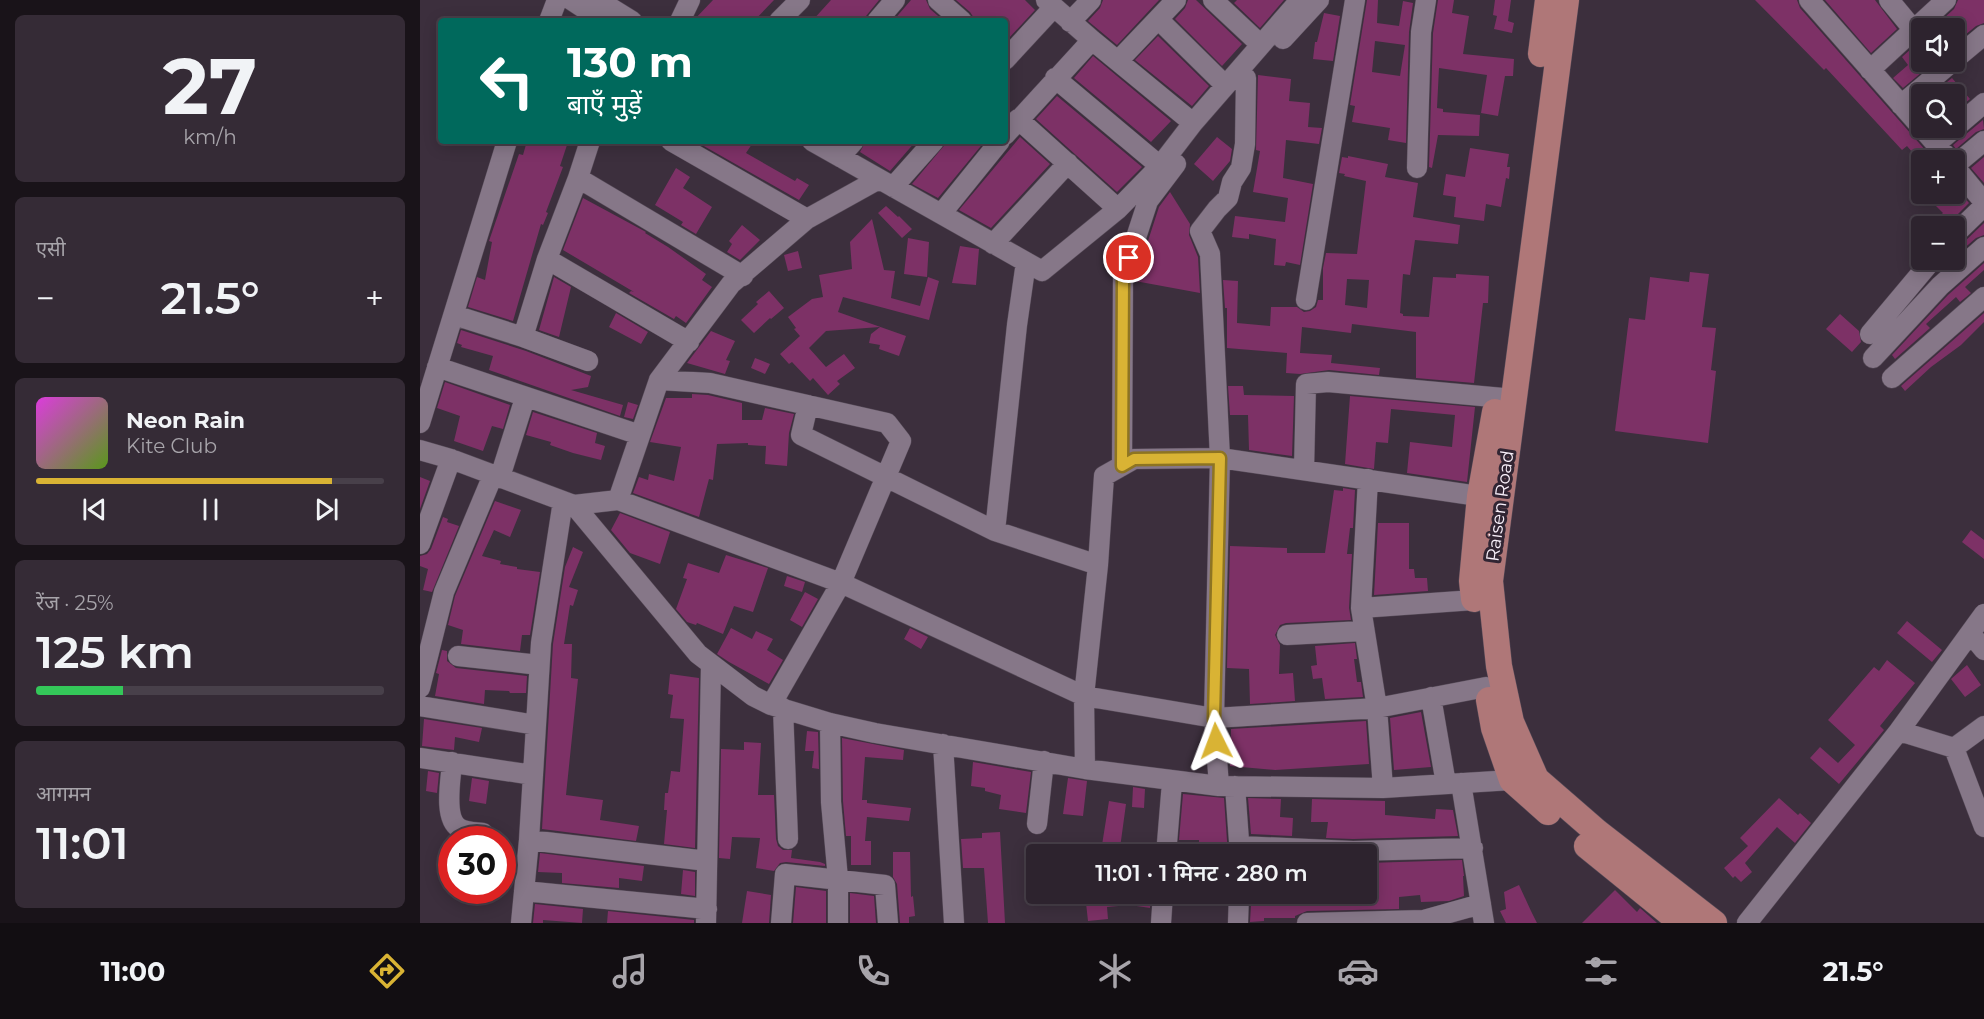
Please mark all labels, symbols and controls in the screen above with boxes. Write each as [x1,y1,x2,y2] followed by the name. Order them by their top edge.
[1911,18,1965,270] map controls
[1911,18,1965,72] button: sound
[567,36,693,88] text: 130 m
[163,38,257,134] text: 27
[468,42,546,120] icon: left
[1911,84,1965,138] button: search
[567,88,642,121] text: बाएँ मुड़ें
[183,125,237,149] text: km/h
[1911,150,1965,204] button: +
[1911,216,1965,270] button: −
[1103,232,1154,283] pin
[36,237,66,261] text: एसी
[1112,241,1145,274] icon: arrive
[160,270,260,325] text: 21.5°
[36,278,55,318] text: −
[365,278,384,318] text: +
[126,407,245,434] text: Neon Rain
[126,434,217,458] text: Kite Club
[1481,449,1519,563] street label: Raisen Road
[78,493,111,526] icon: previous
[194,493,227,526] icon: pause
[310,493,343,526] icon: next
[36,591,114,615] text: रेंज · 25%
[36,624,194,679] text: 125 km
[1184,709,1248,773] position arrow
[36,782,91,806] text: आगमन
[36,815,129,870] text: 11:01
[438,826,516,904] speed limit sign: 30
[1095,860,1308,887] text: 11:01 · 1 मिनट · 280 m
[366,950,408,992] icon: directions
[609,950,651,992] icon: music
[852,950,894,992] icon: phone
[1094,950,1136,992] icon: climate
[1337,950,1379,992] icon: car
[1580,950,1622,992] icon: filters
[100,955,165,988] text: 11:00
[1823,955,1884,988] text: 21.5°

